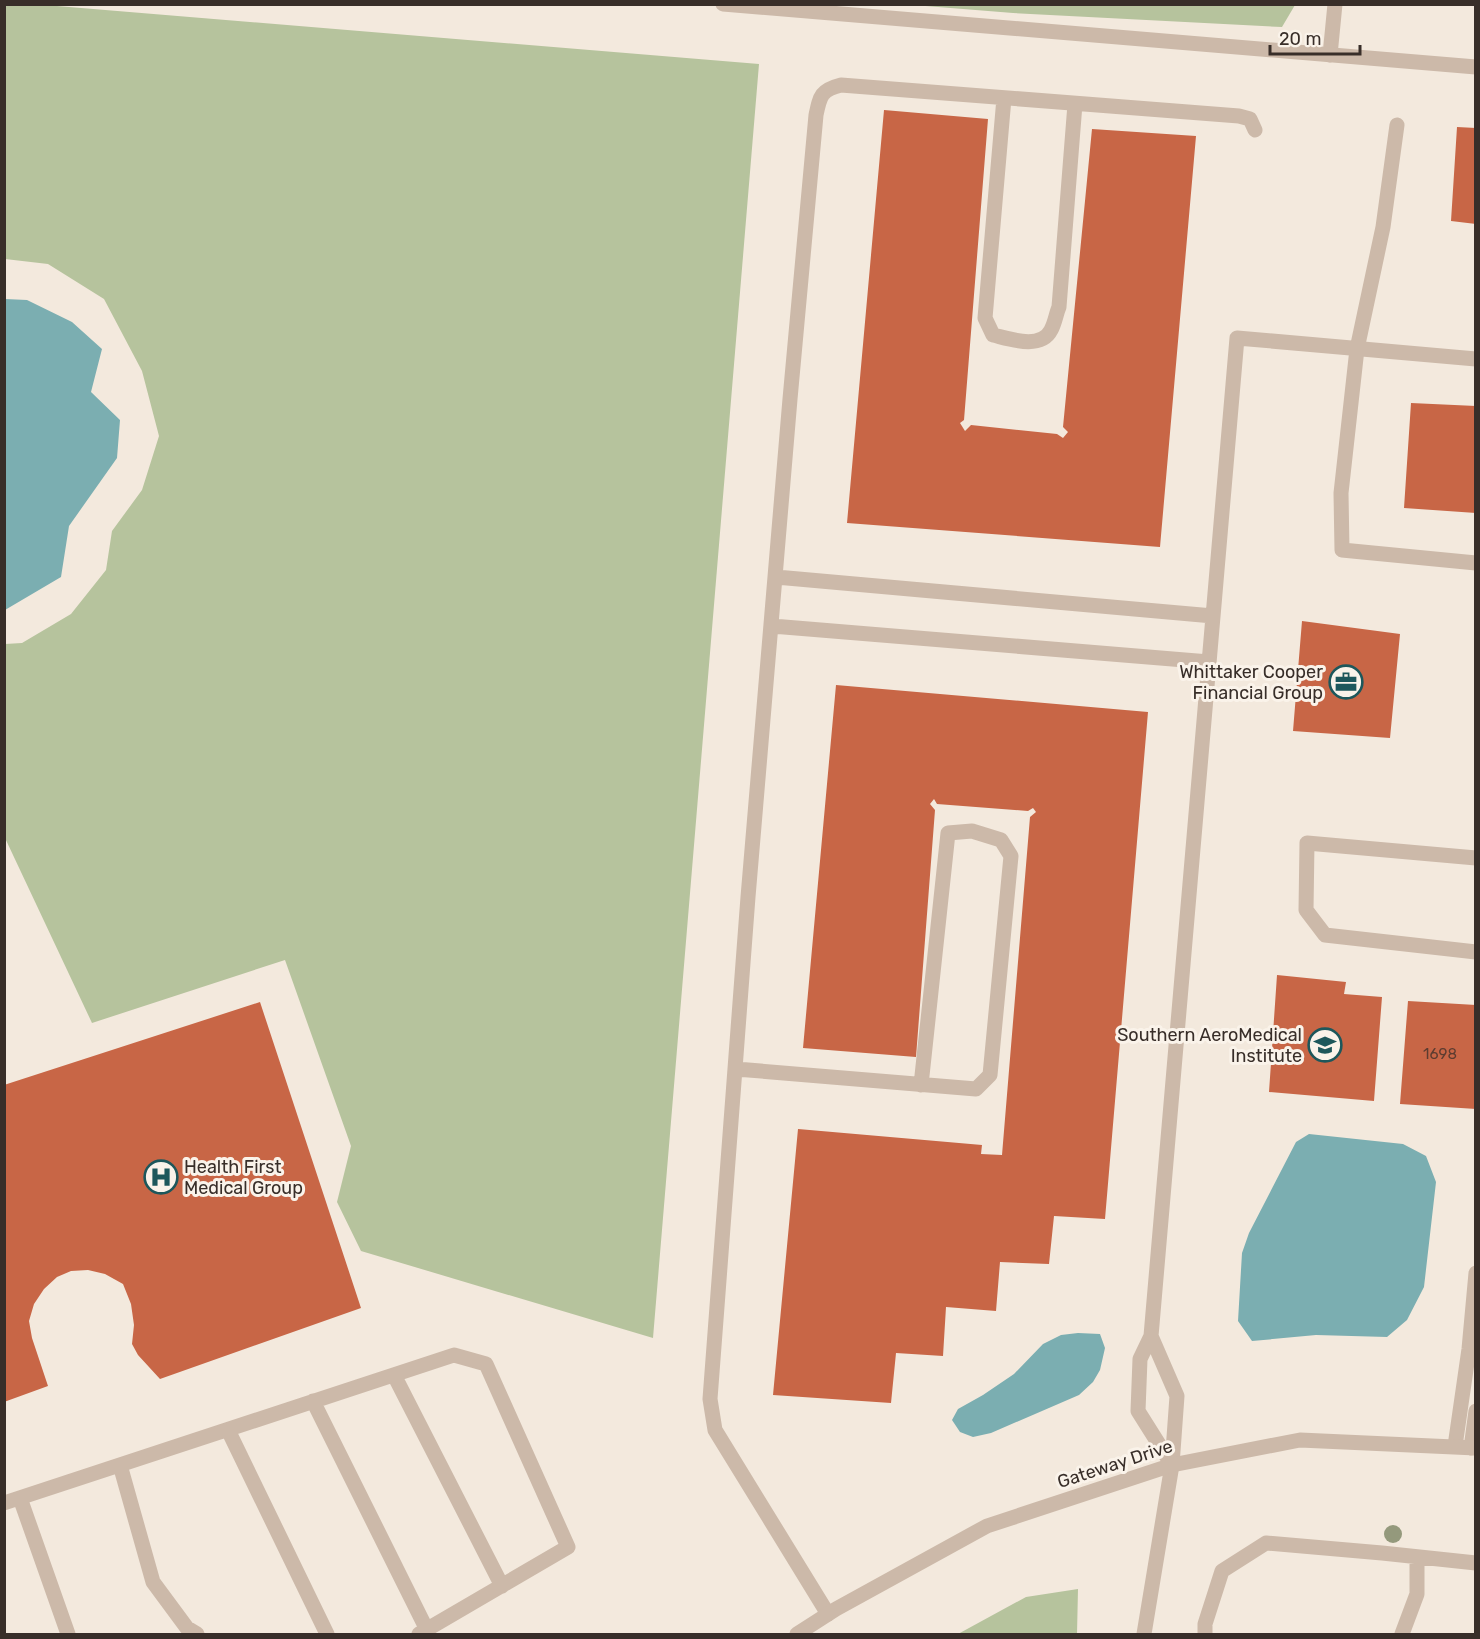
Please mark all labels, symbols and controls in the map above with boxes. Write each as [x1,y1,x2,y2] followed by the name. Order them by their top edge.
[1270,18,1360,56] scale bar
[1279,28,1321,50] text: 20 m
[1179,661,1323,704] place label: Whittaker Cooper Financial Group
[1328,664,1364,700] office icon: Whittaker Cooper Financial Group
[1117,1024,1302,1067] place label: Southern AeroMedical Institute
[1307,1027,1343,1063] school or university icon: Southern AeroMedical Institute
[1423,1045,1457,1063] house number: 1698
[184,1156,303,1199] place label: Health First Medical Group
[143,1159,179,1195] hospital icon: Health First Medical Group
[1055,1435,1175,1493] street label: Gateway Drive

